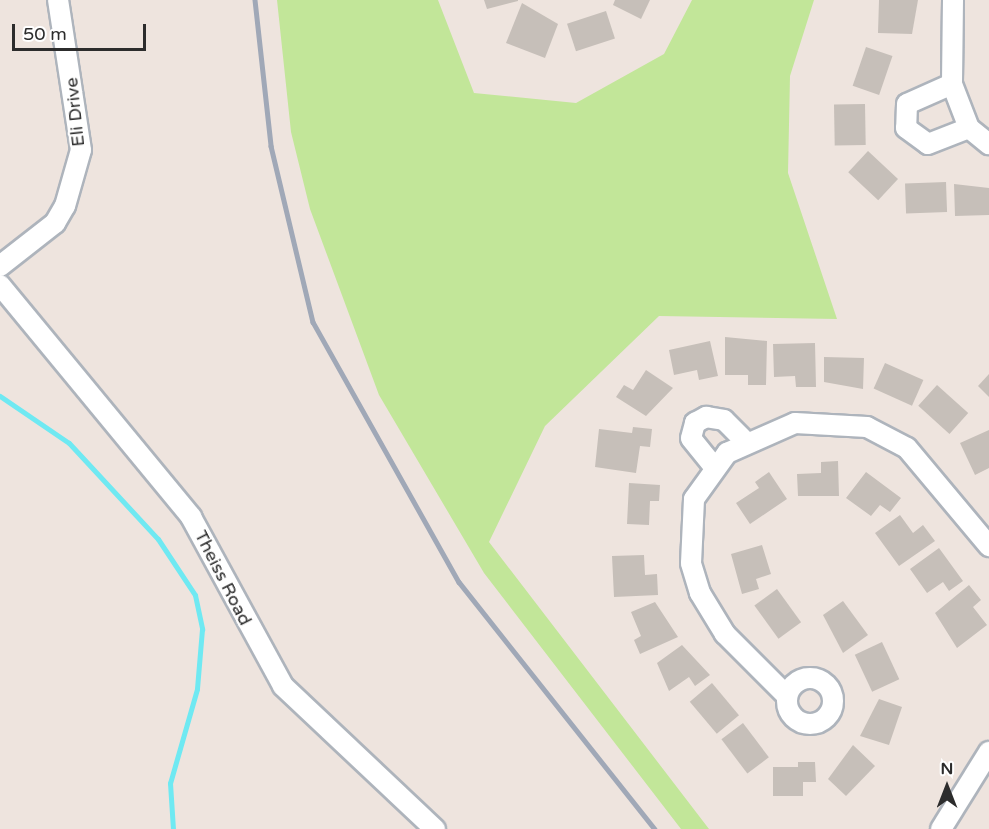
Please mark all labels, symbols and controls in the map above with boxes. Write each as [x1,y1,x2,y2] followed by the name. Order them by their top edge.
[15,12,148,50] scale bar
[23,23,67,45] text: 50 m
[61,76,89,148] street label: Eli Drive
[190,527,256,629] street label: Theiss Road
[917,757,977,817] north arrow
[941,759,953,779] text: N

